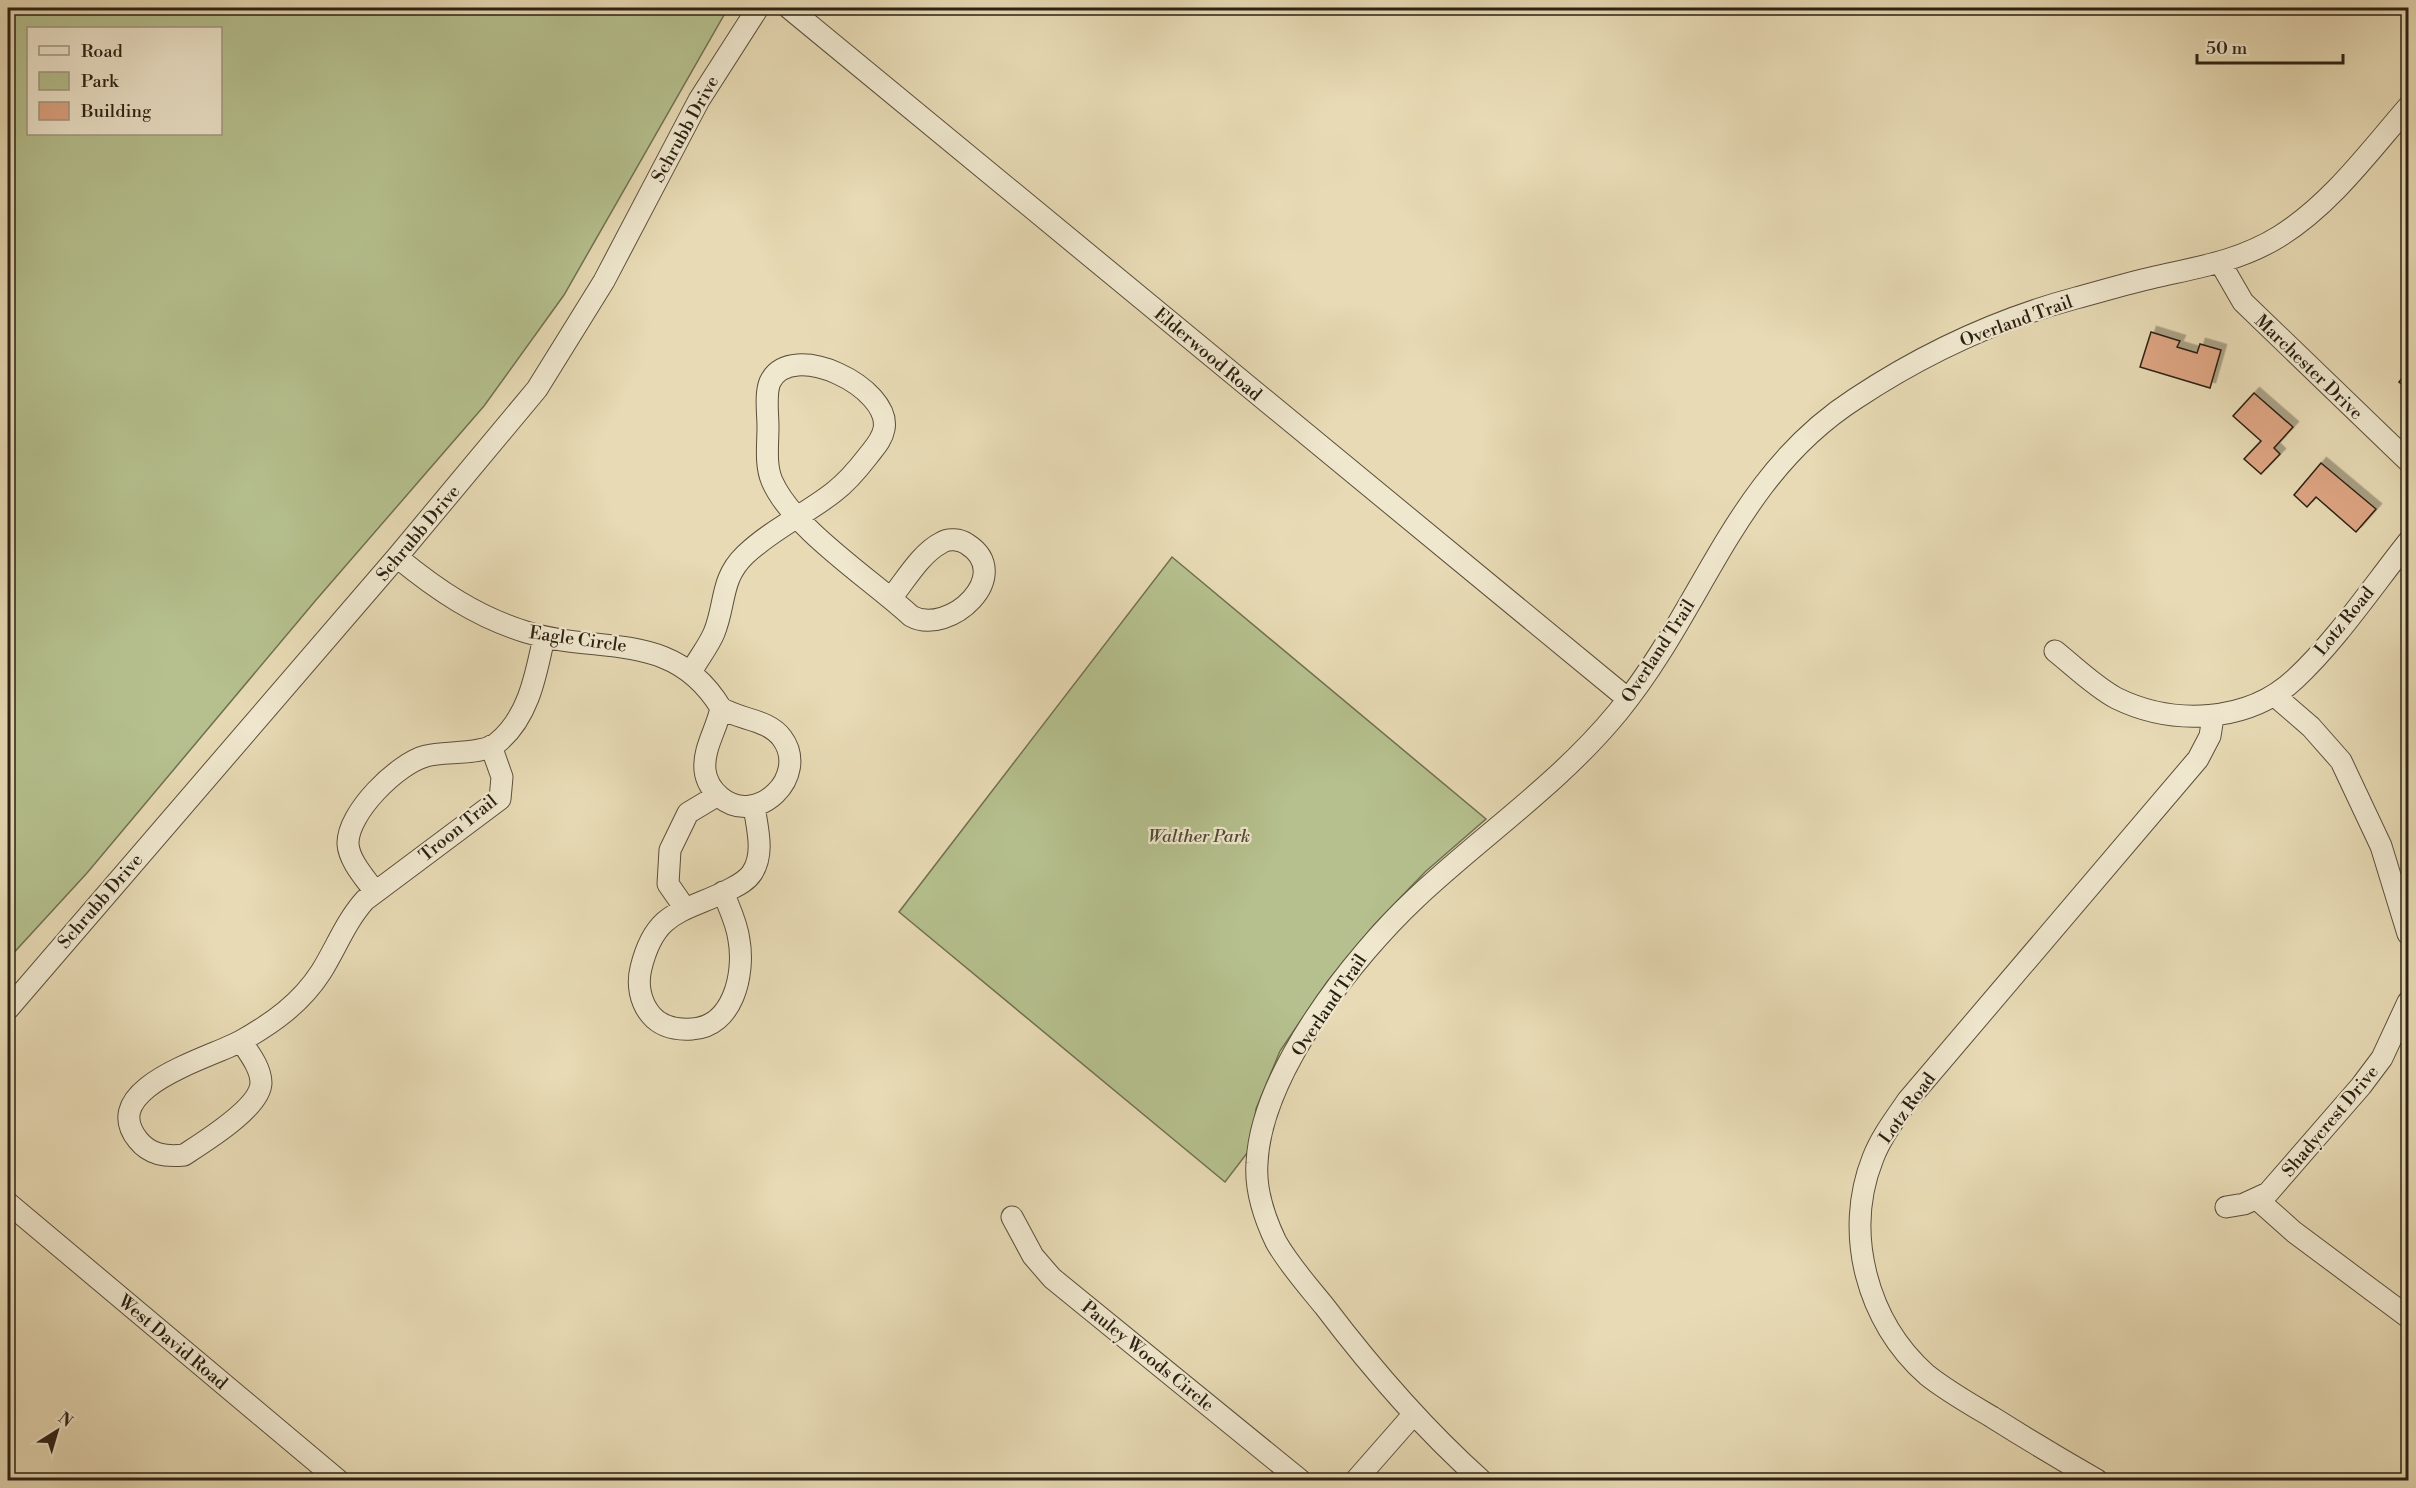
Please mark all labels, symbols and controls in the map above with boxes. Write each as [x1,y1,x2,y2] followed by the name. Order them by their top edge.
[27,27,222,135] legend
[2197,27,2342,65] scale bar
[2206,37,2248,60] text: 50 m
[81,40,124,63] text: Road
[81,70,120,93] text: Park
[647,72,724,187] street label: Schrubb Drive
[80,100,152,123] text: Building
[1957,290,2076,353] street label: Overland Trail
[1149,303,1267,407] street label: Elderwood Road
[2250,310,2368,425] street label: Marchester Drive
[371,480,465,586] street label: Schrubb Drive
[2310,581,2380,661] street label: Lotz Road
[1617,595,1701,707] street label: Overland Trail
[528,621,628,658] street label: Eagle Circle
[415,789,503,867] street label: Troon Trail
[1148,825,1250,848] park label: Walther Park
[53,849,148,954] street label: Schrubb Drive
[1287,949,1372,1061] street label: Overland Trail
[2277,1061,2384,1182] street label: Shadycrest Drive
[1874,1068,1941,1148] street label: Lotz Road
[112,1289,233,1395] street label: West David Road
[1077,1296,1219,1417] street label: Pauley Woods Circle
[27,1401,87,1461] north arrow
[54,1408,77,1432] text: N

